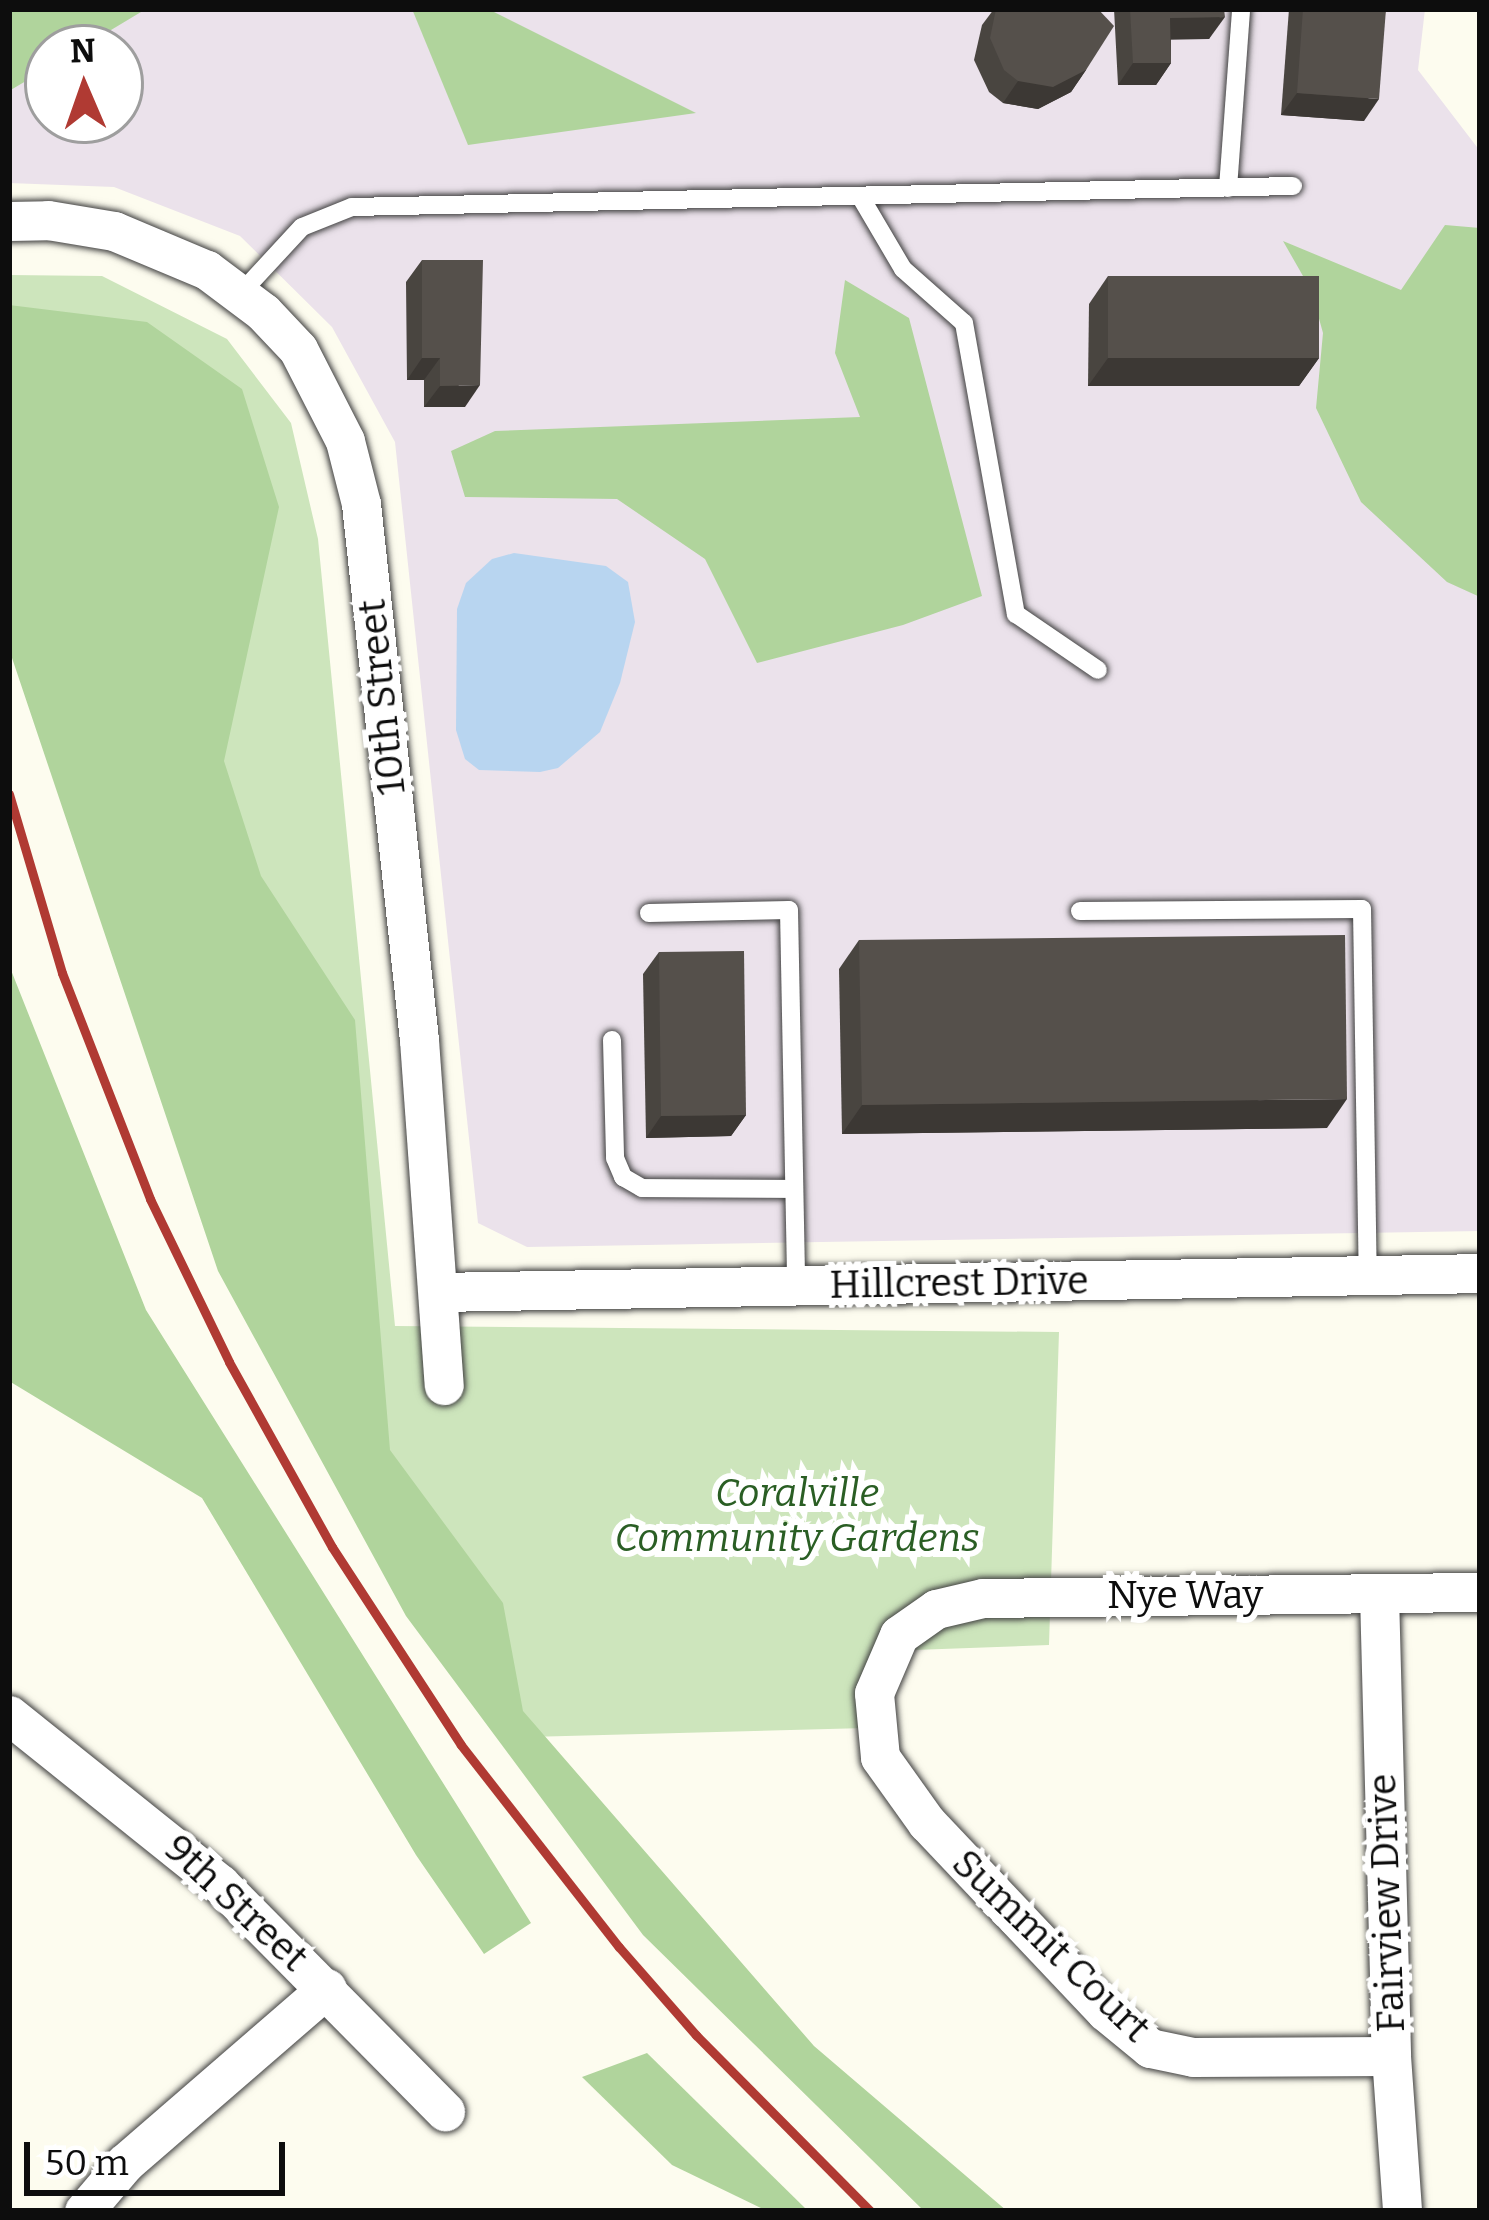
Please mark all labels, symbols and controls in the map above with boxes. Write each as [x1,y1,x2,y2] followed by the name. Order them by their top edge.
[24,24,144,144] north arrow
[69,31,96,71] text: N
[348,597,416,797] street label: 10th Street
[829,1257,1089,1309] street label: Hillcrest Drive
[614,1471,980,1562] park label: Coralville Community Gardens
[1107,1572,1263,1618] street label: Nye Way
[1359,1773,1415,2033] street label: Fairview Drive
[155,1825,317,1981] street label: 9th Street
[942,1840,1160,2052] street label: Summit Court
[30,2118,291,2192] scale bar
[45,2141,129,2185] text: 50 m

